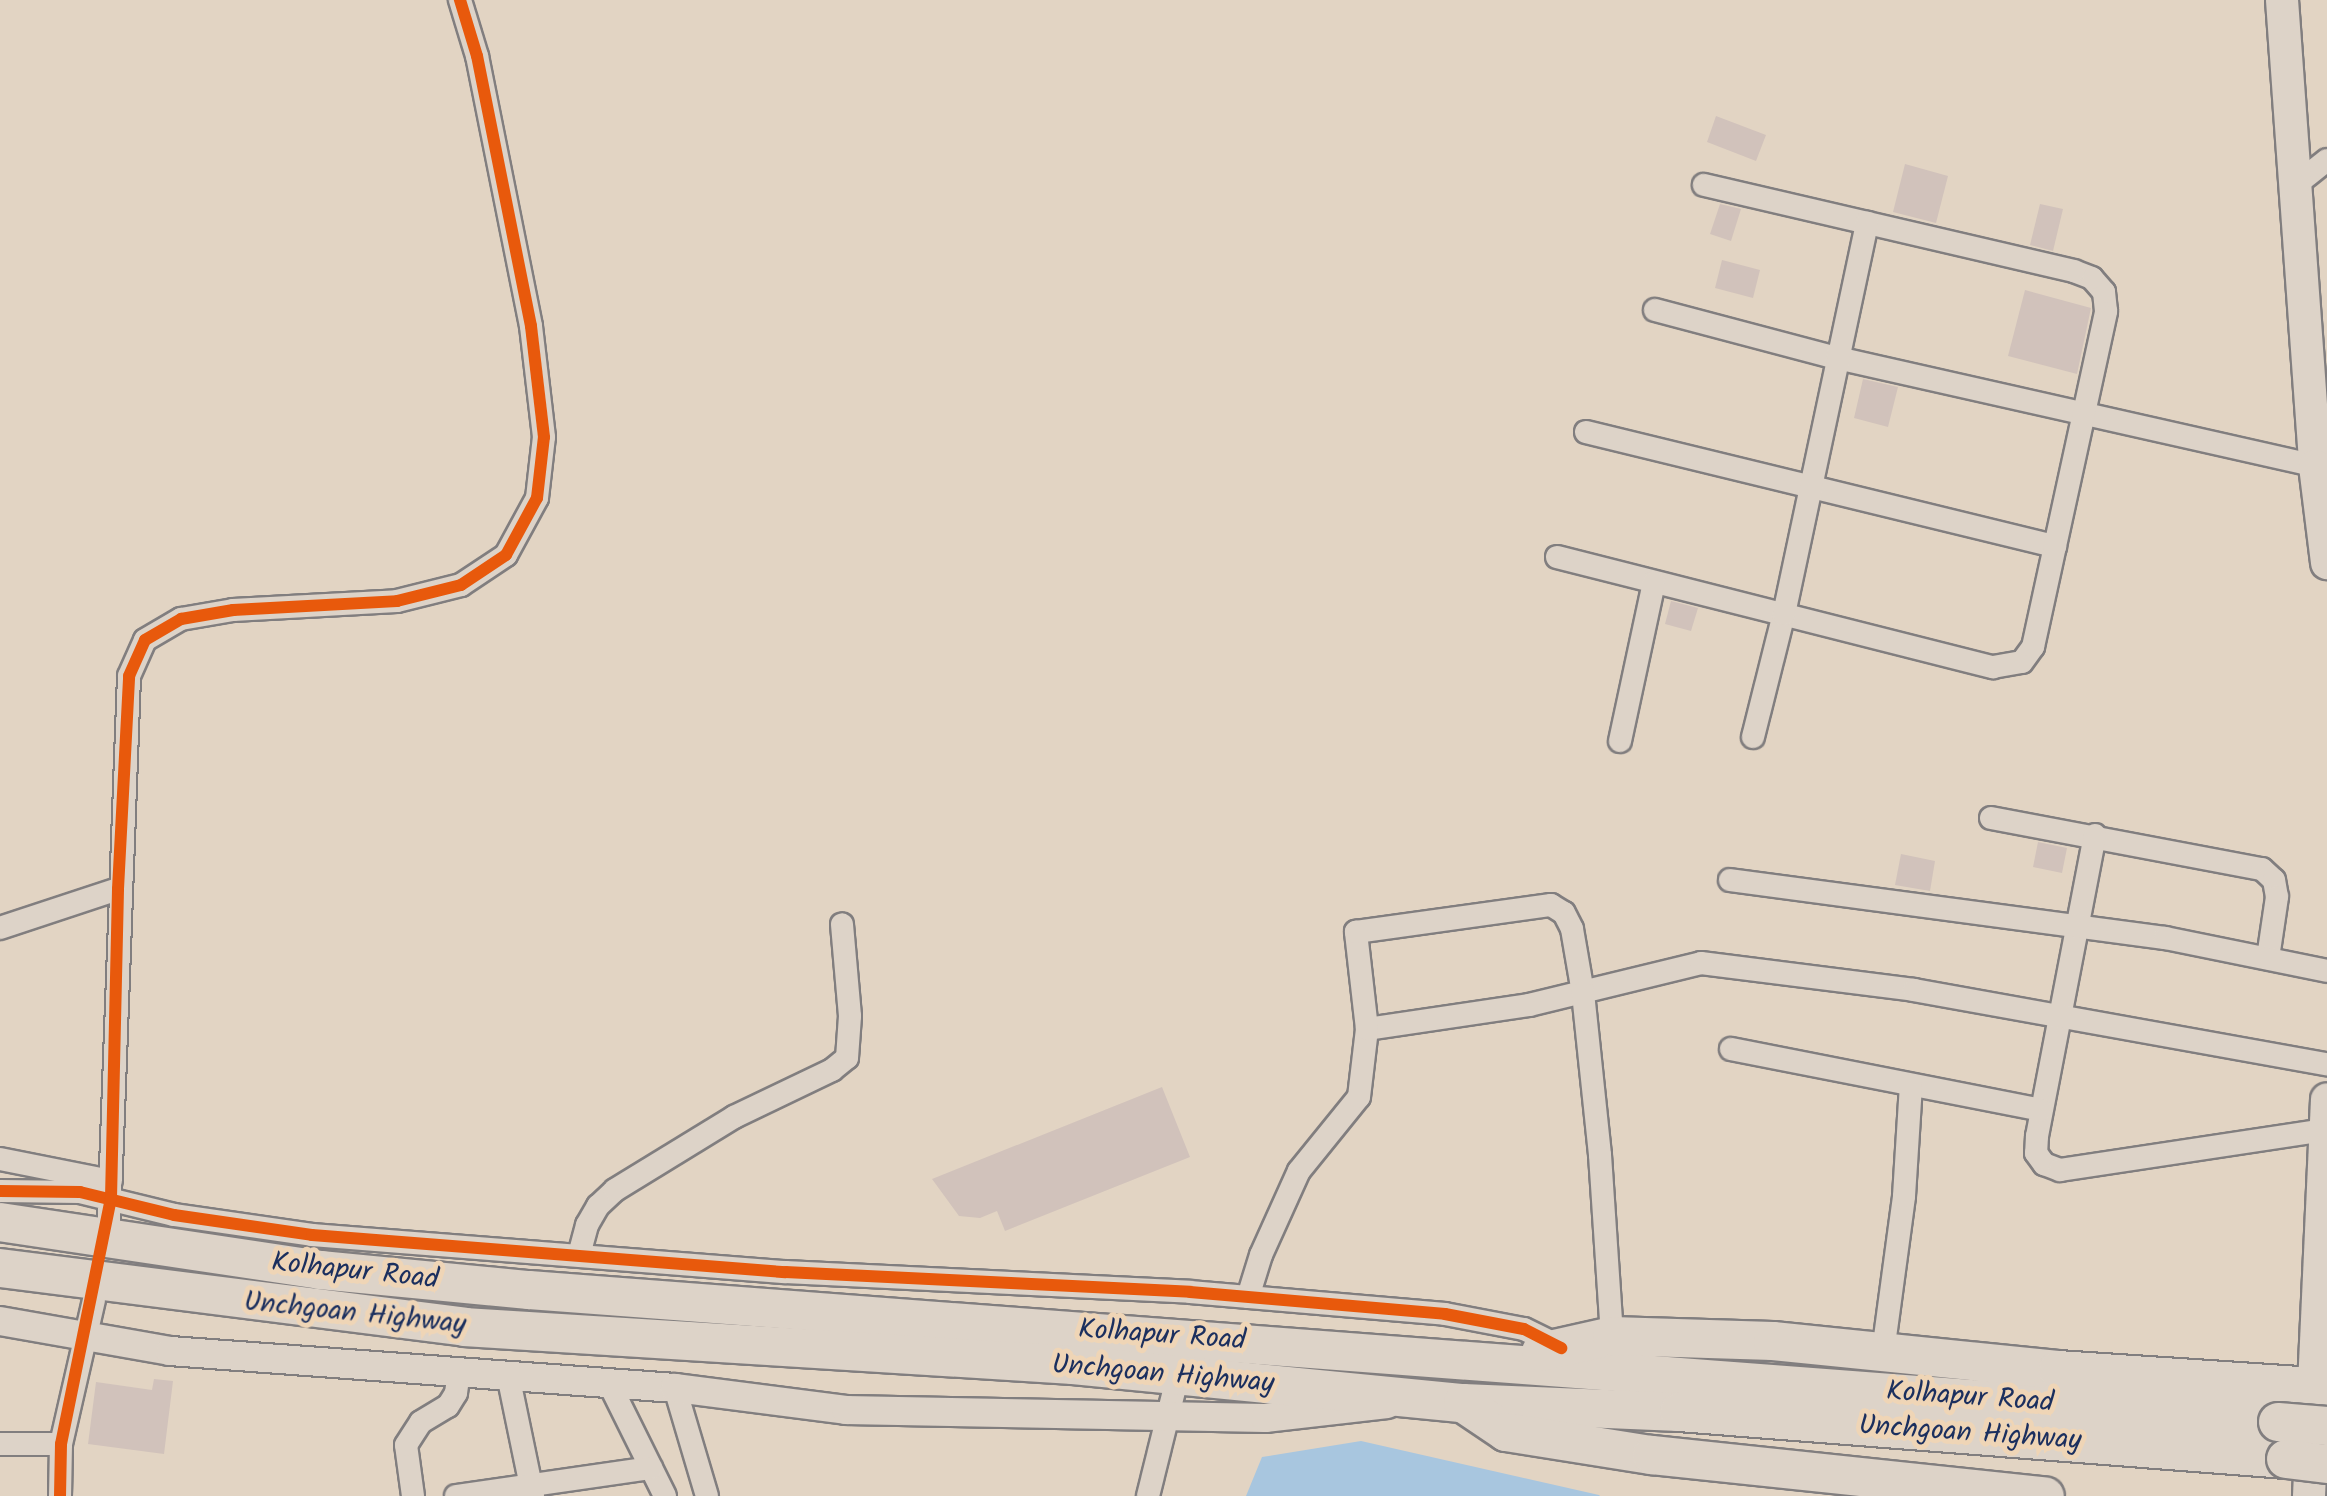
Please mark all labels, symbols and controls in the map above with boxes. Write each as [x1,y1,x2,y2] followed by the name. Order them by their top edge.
[270,1247,440,1297] street label: Kolhapur Road
[242,1286,468,1342] street label: Unchgoan Highway
[1077,1313,1247,1359] street label: Kolhapur Road
[1050,1349,1276,1401] street label: Unchgoan Highway
[1885,1375,2055,1421] street label: Kolhapur Road
[1857,1409,2083,1459] street label: Unchgoan Highway

